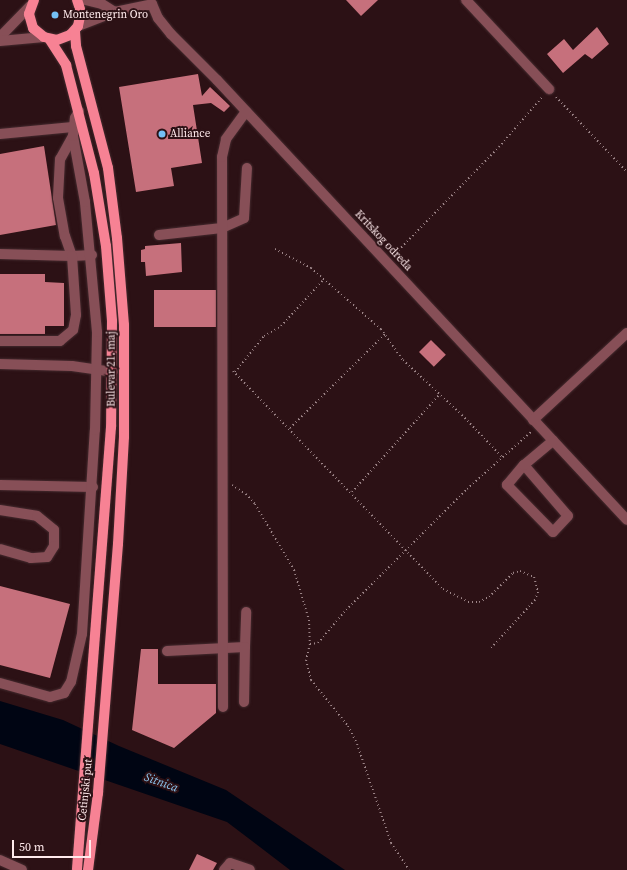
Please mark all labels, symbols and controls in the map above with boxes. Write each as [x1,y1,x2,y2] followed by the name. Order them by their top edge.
[63,8,148,22] place label: Montenegrin Oro
[50,10,60,20] marker: Montenegrin Oro
[170,127,210,141] place label: Alliance
[157,129,167,139] marker: Alliance
[352,208,414,274] street label: Kritskog odreda
[105,331,119,407] street label: Bulevar 21. maj
[76,759,96,821] street label: Cetinjski put
[142,770,180,796] water label: Sitnica
[14,832,93,858] scale bar
[19,839,45,855] text: 50 m

